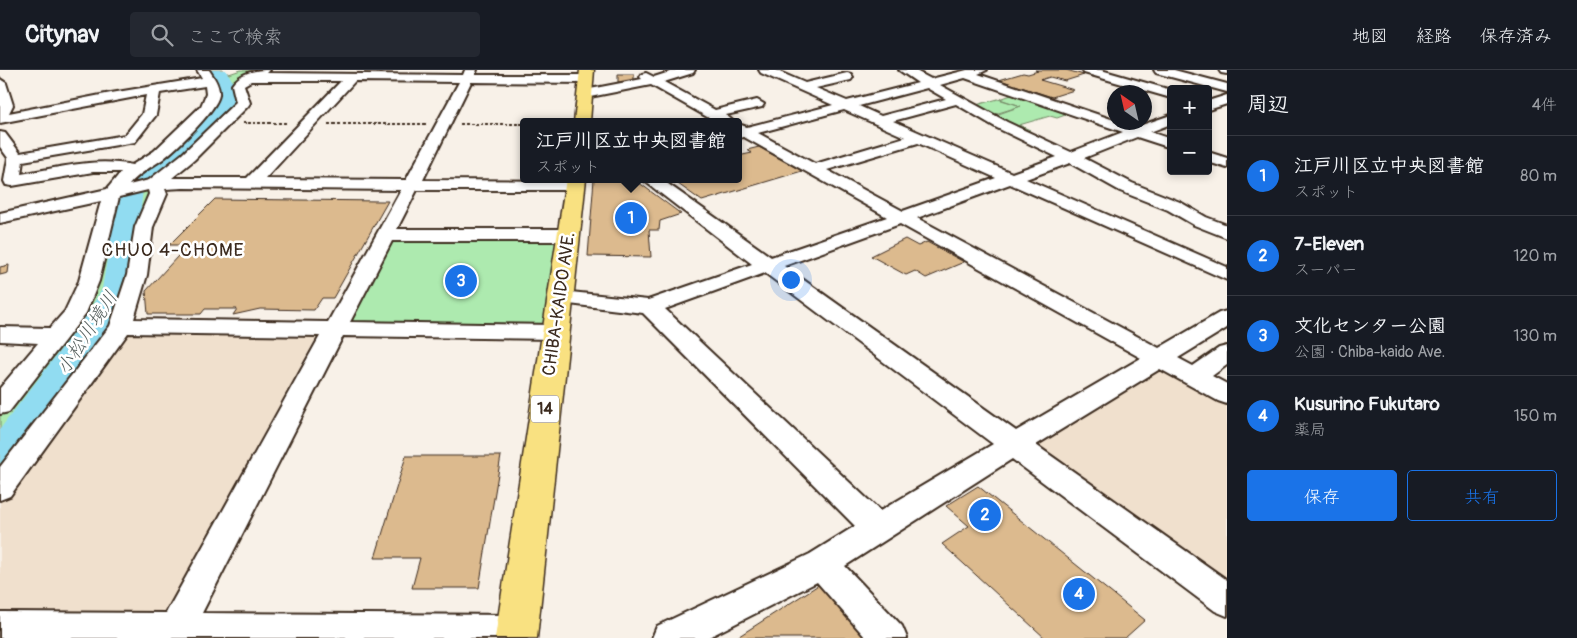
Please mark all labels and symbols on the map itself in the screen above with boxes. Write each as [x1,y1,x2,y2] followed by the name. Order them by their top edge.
[1107,85,1152,130] north arrow
[615,199,647,237] pin: 1
[538,231,580,377] street label: CHIBA-KAIDO AVE.
[101,238,245,262] district label: CHUO 4-CHOME
[445,262,477,300] pin: 3
[778,267,804,293] your location
[51,287,123,379] water label: 小松川境川
[531,396,559,422] road number: 14
[969,496,1001,534] pin: 2
[1063,575,1095,613] pin: 4

